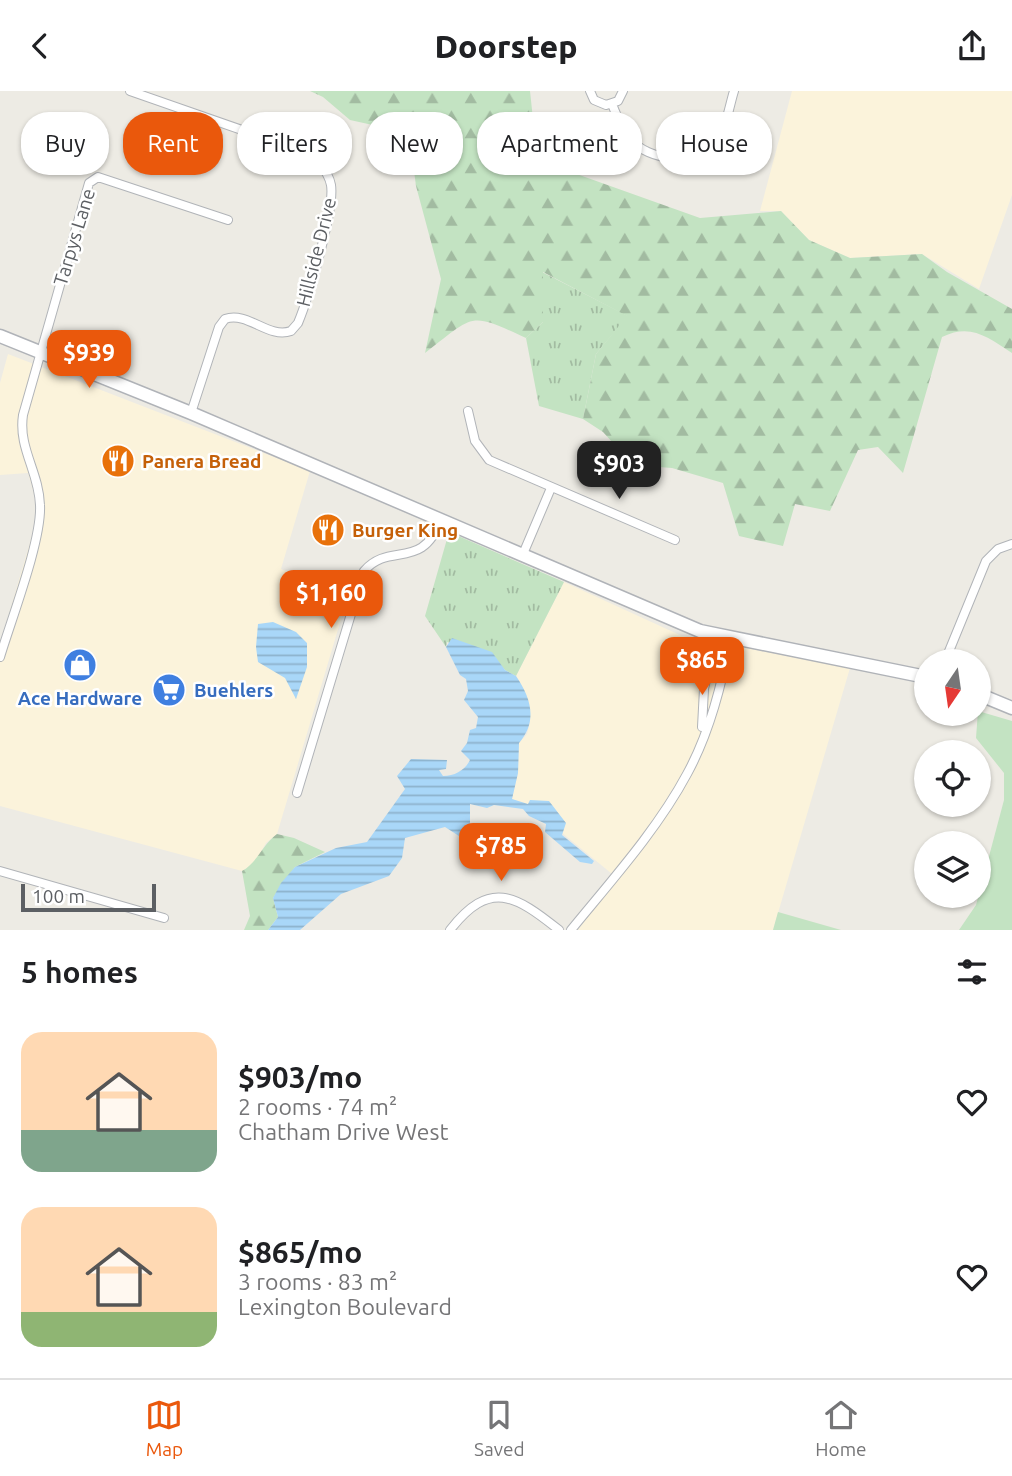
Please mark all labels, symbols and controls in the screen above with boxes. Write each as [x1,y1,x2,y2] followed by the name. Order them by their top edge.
[21,27,59,65] icon: back
[953,27,991,65] icon: share
[434,28,578,64] text: Doorstep
[21,112,109,175] chip: Buy
[123,112,223,175] chip: Rent
[237,112,352,175] chip: Filters
[366,112,463,175] chip: New
[477,112,642,175] chip: Apartment
[656,112,772,175] chip: House
[49,186,99,288] street label: Tarpys Lane
[292,195,340,309] street label: Hillside Drive
[48,331,130,390] pin: $939
[63,340,115,365] text: $939
[578,441,660,501] pin: $903
[99,442,137,480] restaurant icon: Panera Bread
[142,450,261,472] place label: Panera Bread
[593,451,645,476] text: $903
[309,511,347,549] restaurant icon: Burger King
[352,519,458,541] place label: Burger King
[274,571,388,630] pin: $1,160
[296,580,366,605] text: $1,160
[661,637,743,697] pin: $865
[61,646,99,684] shop icon: Ace Hardware
[676,647,728,672] text: $865
[914,649,990,726] north arrow
[914,649,991,908] map controls
[150,671,188,709] supermarket icon: Buehlers
[194,679,273,701] place label: Buehlers
[18,687,142,709] place label: Ace Hardware
[914,740,991,817] button: locate
[460,823,542,883] pin: $785
[914,831,991,908] button: layers
[475,833,527,858] text: $785
[21,881,156,913] scale bar
[32,885,85,907] text: 100 m
[953,953,991,991] icon: filters
[21,955,138,989] text: 5 homes
[77,1060,161,1144] icon: home
[238,1060,362,1094] text: $903/mo
[953,1083,991,1121] icon: heart
[238,1094,397,1119] text: 2 rooms · 74 m²
[238,1119,448,1144] text: Chatham Drive West
[77,1235,161,1319] icon: home
[238,1235,362,1269] text: $865/mo
[953,1258,991,1296] icon: heart
[238,1269,397,1294] text: 3 rooms · 83 m²
[238,1294,452,1319] text: Lexington Boulevard
[145,1396,183,1460] tab: Map
[474,1396,525,1460] tab: Saved
[815,1396,867,1460] tab: Home

